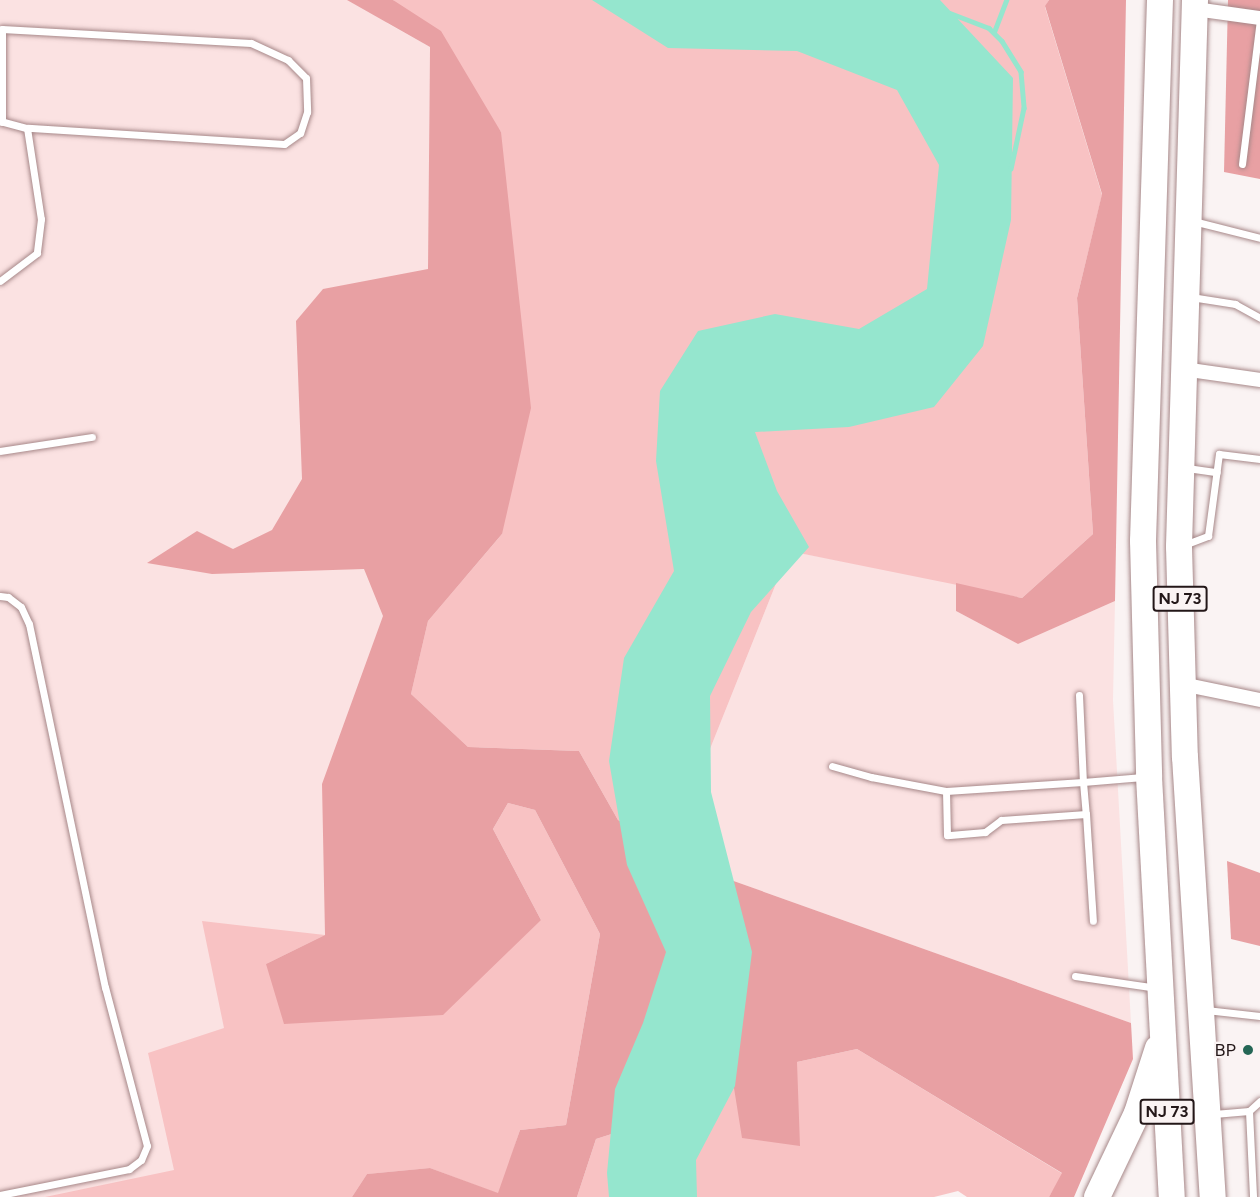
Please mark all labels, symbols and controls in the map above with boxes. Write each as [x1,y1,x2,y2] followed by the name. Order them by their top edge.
[1152,586,1208,612] road number: NJ 73
[1215,1039,1236,1061] place label: BP
[1241,1043,1255,1057] marker: BP
[1138,1099,1196,1125] road number: NJ 73

